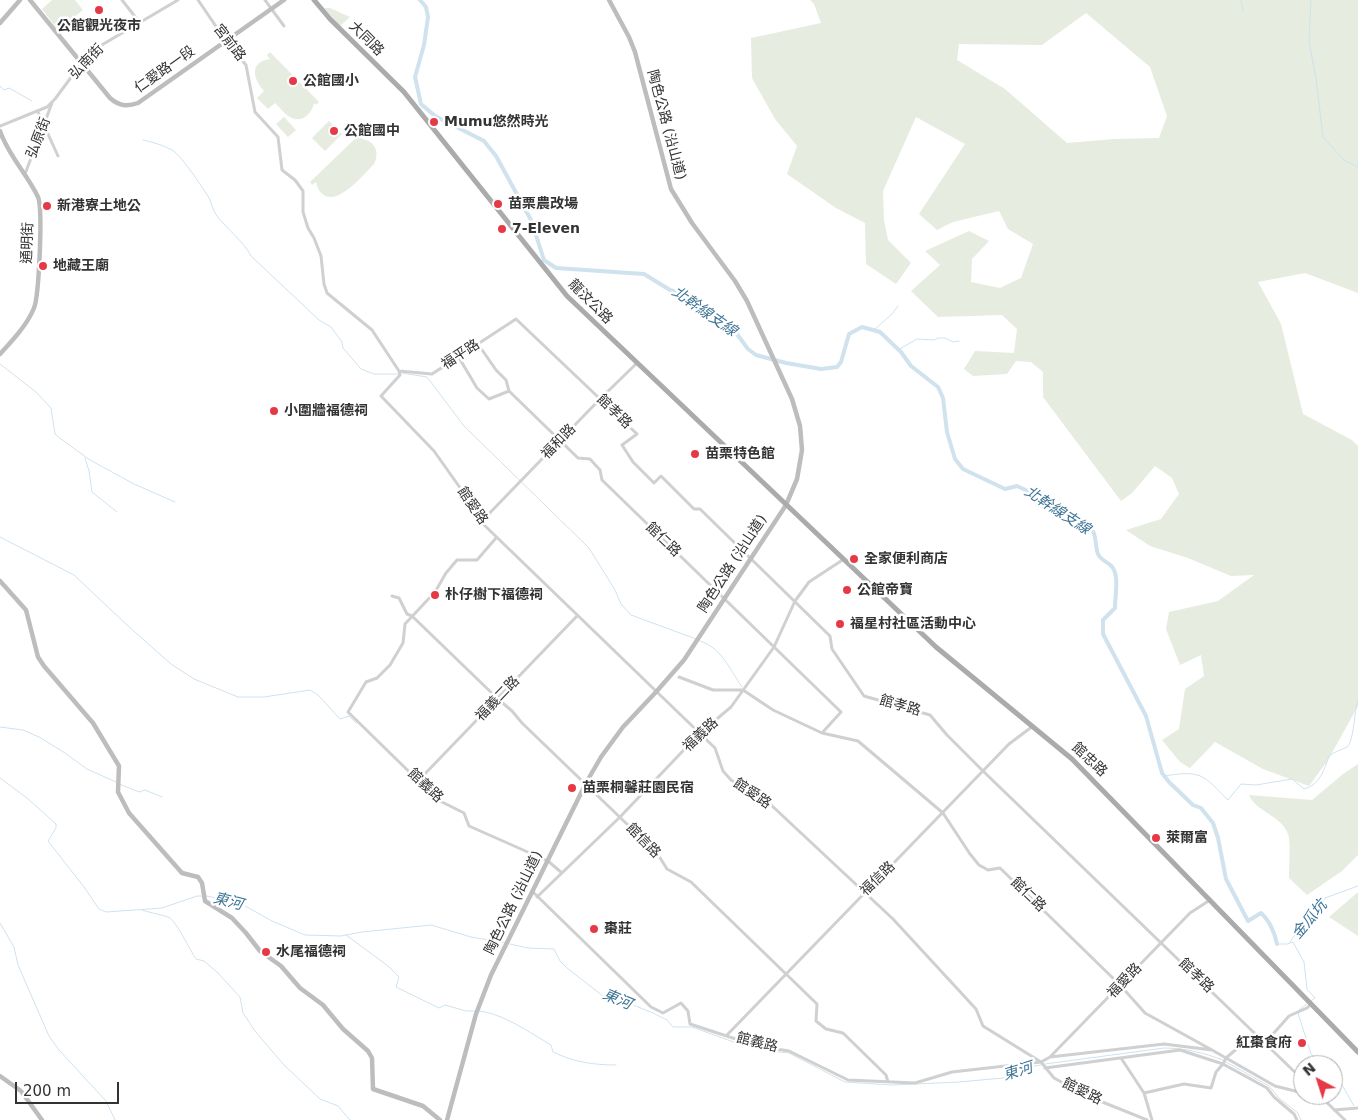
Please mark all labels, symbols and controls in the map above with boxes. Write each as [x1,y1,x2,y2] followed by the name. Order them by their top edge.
[93,4,105,16] marker: 公館觀光夜市
[57,18,141,34] place label: 公館觀光夜市
[345,18,387,60] street label: 大同路
[209,21,249,65] street label: 宮前路
[66,41,108,83] street label: 弘南街
[132,43,198,97] street label: 仁愛路一段
[643,68,689,182] street label: 陶色公路 (沿山道)
[303,73,359,89] place label: 公館國小
[287,75,299,87] marker: 公館國小
[444,114,548,130] place label: Mumu悠然時光
[24,115,54,161] street label: 弘原街
[428,116,440,128] marker: Mumu悠然時光
[344,123,400,139] place label: 公館國中
[328,125,340,137] marker: 公館國中
[508,196,578,212] place label: 苗栗農改場
[57,198,141,214] place label: 新港寮土地公
[492,198,504,210] marker: 苗栗農改場
[41,200,53,212] marker: 新港寮土地公
[512,221,580,237] place label: 7-Eleven
[19,222,37,264] street label: 通明街
[496,223,508,235] marker: 7-Eleven
[53,258,109,274] place label: 地藏王廟
[37,260,49,272] marker: 地藏王廟
[564,276,616,328] street label: 龍汶公路
[668,283,740,341] water label: 北幹線支線
[439,337,483,373] street label: 福平路
[593,391,635,433] street label: 館孝路
[284,403,368,419] place label: 小圍牆福德祠
[268,405,280,417] marker: 小圍牆福德祠
[538,421,580,463] street label: 福和路
[705,446,775,462] place label: 苗栗特色館
[689,448,701,460] marker: 苗栗特色館
[1021,483,1093,539] water label: 北幹線支線
[453,484,491,528] street label: 館愛路
[695,512,771,616] street label: 陶色公路 (沿山道)
[642,519,684,561] street label: 館仁路
[864,551,948,567] place label: 全家便利商店
[848,553,860,565] marker: 全家便利商店
[857,582,913,598] place label: 公館帝寶
[841,584,853,596] marker: 公館帝寶
[445,587,543,603] place label: 朴仔樹下福德祠
[429,589,441,601] marker: 朴仔樹下福德祠
[850,616,976,632] place label: 福星村社區活動中心
[834,618,846,630] marker: 福星村社區活動中心
[473,673,523,725] street label: 福義二路
[877,692,923,720] street label: 館孝路
[680,715,722,755] street label: 福義路
[1068,740,1110,780] street label: 館忠路
[404,766,446,806] street label: 館義路
[730,775,774,813] street label: 館愛路
[582,780,694,796] place label: 苗栗桐馨莊園民宿
[566,782,578,794] marker: 苗栗桐馨莊園民宿
[622,820,664,862] street label: 館信路
[1166,830,1208,846] place label: 萊爾富
[1150,832,1162,844] marker: 萊爾富
[482,848,546,958] street label: 陶色公路 (沿山道)
[857,858,899,900] street label: 福信路
[1007,874,1049,916] street label: 館仁路
[211,889,245,915] water label: 東河
[1289,897,1331,943] water label: 金瓜坑
[604,921,632,937] place label: 棗莊
[588,923,600,935] marker: 棗莊
[276,944,346,960] place label: 水尾福德祠
[260,946,272,958] marker: 水尾福德祠
[1175,955,1217,997] street label: 館孝路
[1104,960,1146,1002] street label: 福愛路
[600,986,634,1014] water label: 東河
[735,1030,779,1056] street label: 館義路
[1236,1035,1292,1051] place label: 紅棗食府
[1296,1037,1308,1049] marker: 紅棗食府
[1293,1055,1343,1105] north arrow
[1001,1059,1035,1085] water label: 東河
[1299,1059,1319,1079] text: N
[18,1072,121,1104] scale bar
[1059,1075,1105,1109] street label: 館愛路
[23,1082,71,1100] text: 200 m

